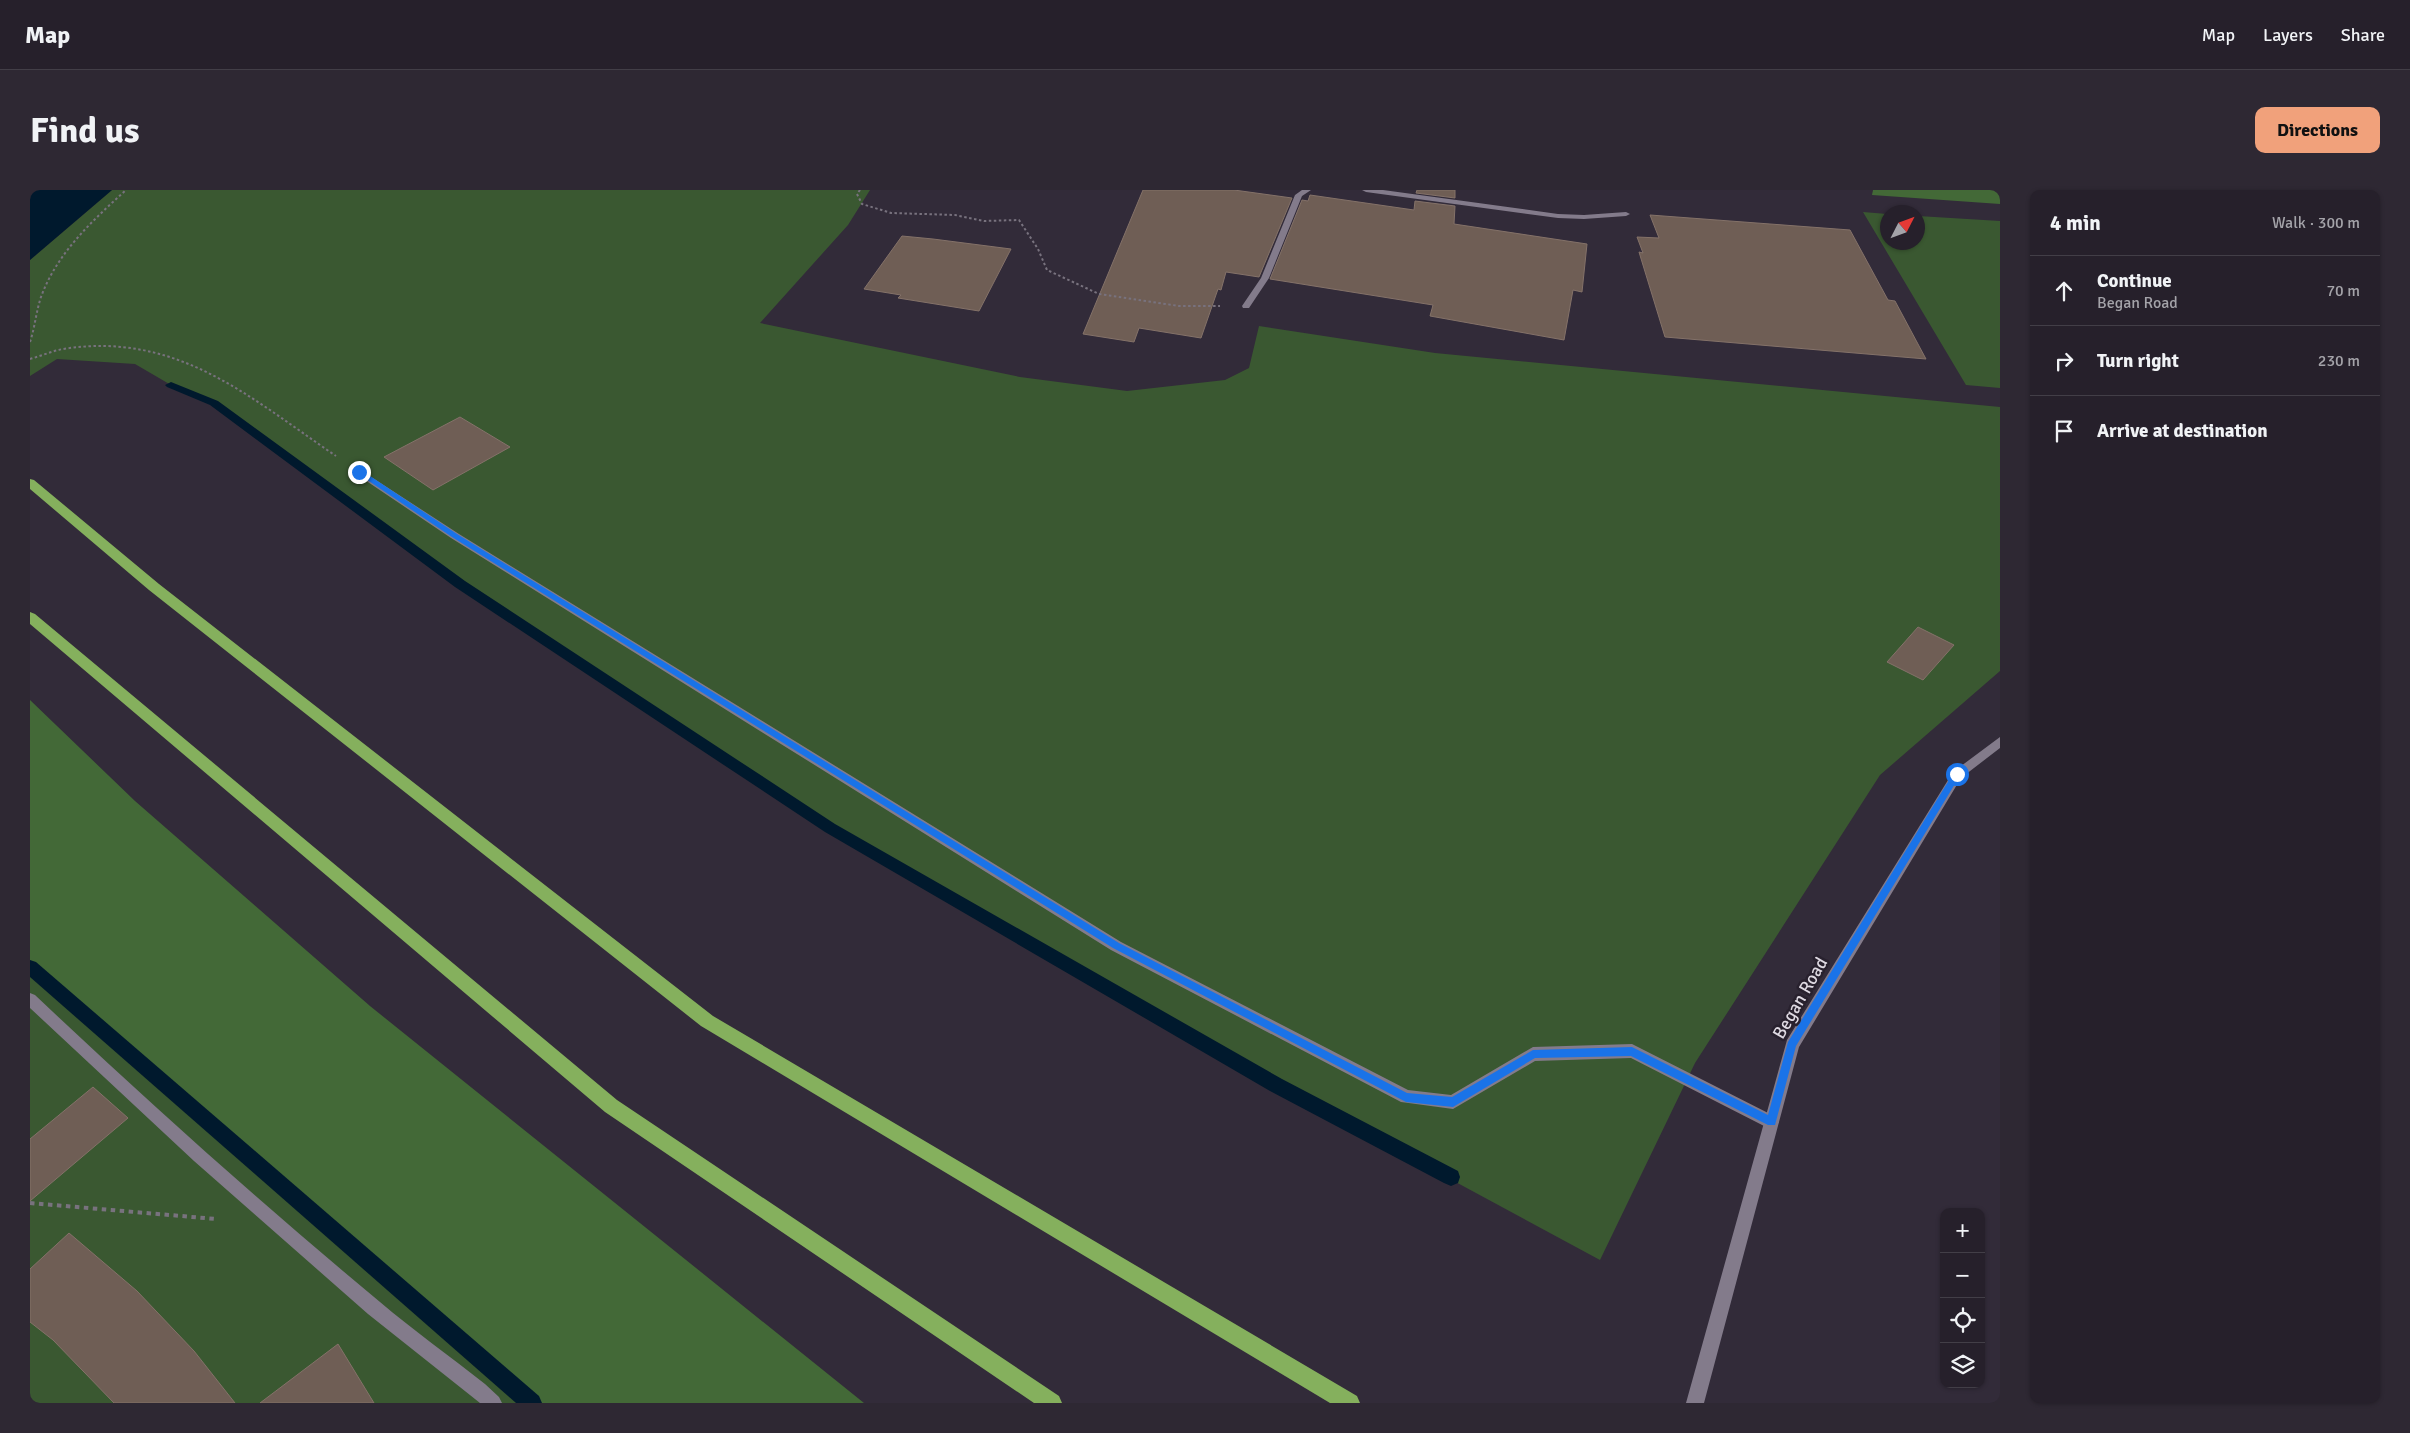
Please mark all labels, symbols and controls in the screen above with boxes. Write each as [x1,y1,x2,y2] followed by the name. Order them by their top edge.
[25,20,70,50] text: Map
[2202,24,2235,46] text: Map
[2263,24,2313,46] text: Layers
[2341,24,2385,46] text: Share
[2255,107,2380,153] button: Directions
[30,109,140,152] text: Find us
[1880,205,1925,250] north arrow
[2050,210,2101,236] text: 4 min
[2272,213,2360,233] text: Walk · 300 m
[2097,269,2172,293] text: Continue
[2050,277,2078,305] icon: ahead
[2326,281,2360,301] text: 70 m
[2097,293,2178,313] text: Began Road
[2050,347,2078,375] icon: right
[2097,349,2179,373] text: Turn right
[2318,351,2360,371] text: 230 m
[2050,417,2078,445] icon: arrive
[2097,419,2268,443] text: Arrive at destination
[348,461,371,484] route end
[1946,763,1969,786] route start
[1768,953,1832,1043] street label: Began Road
[1940,1208,1985,1388] map controls
[1940,1208,1985,1253] button: +
[1940,1253,1985,1298] button: −
[1940,1298,1985,1343] button: locate
[1940,1343,1985,1388] button: layers

